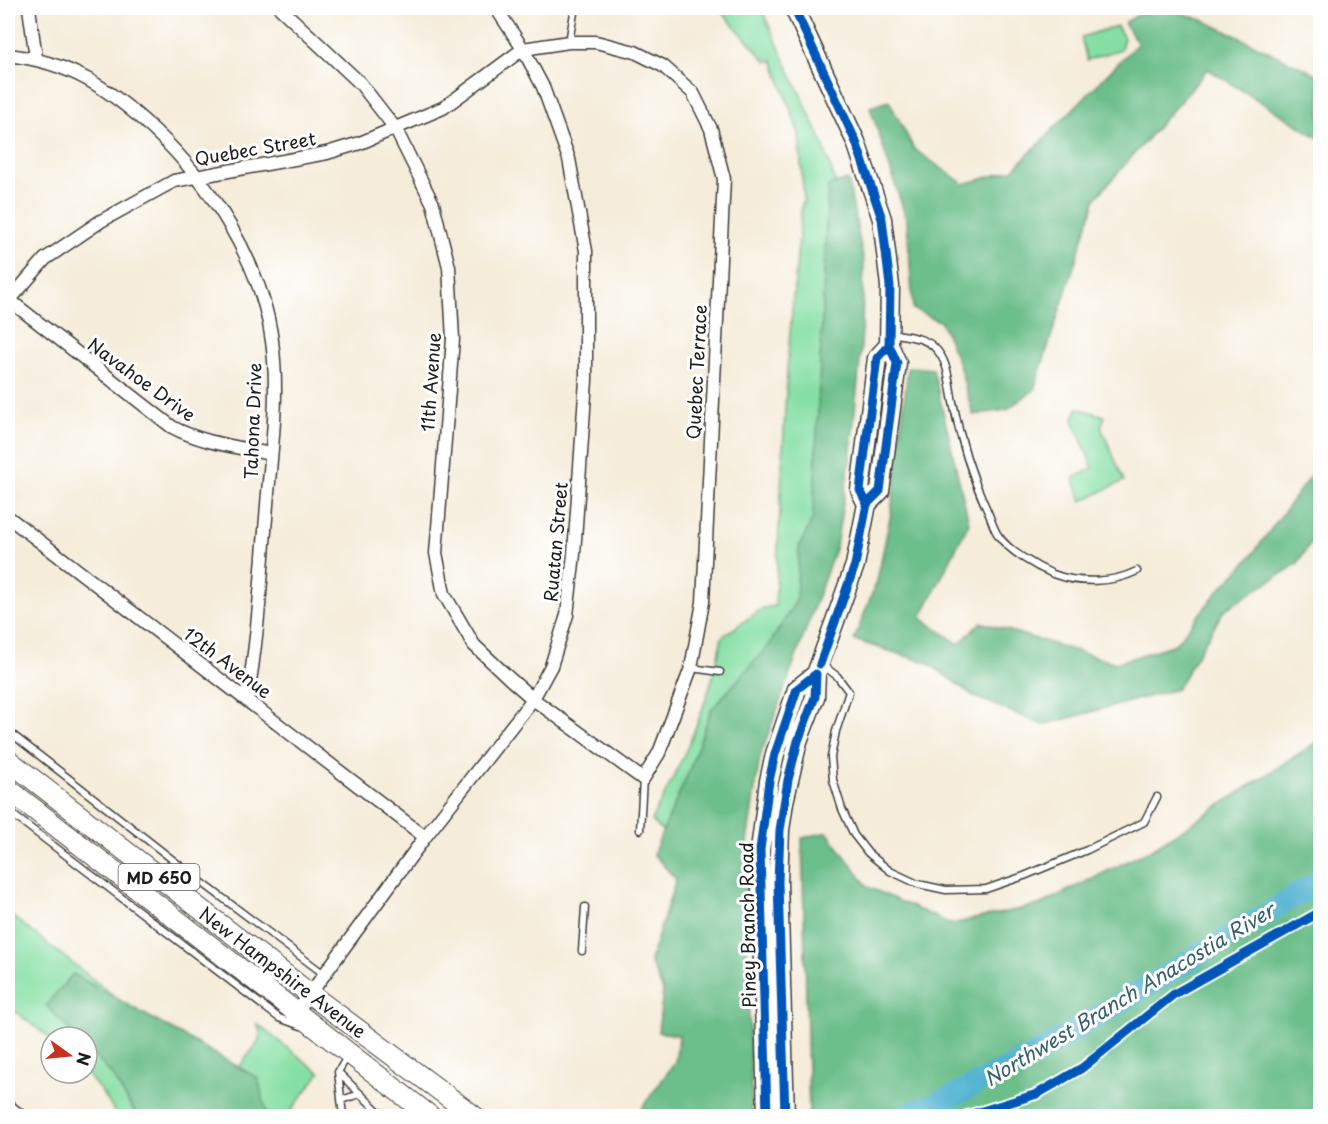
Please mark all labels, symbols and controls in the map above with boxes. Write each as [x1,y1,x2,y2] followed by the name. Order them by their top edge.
[192,124,318,172] street label: Quebec Street
[679,304,713,440] street label: Quebec Terrace
[82,331,202,427] street label: Navahoe Drive
[413,331,447,433] street label: 11th Avenue
[236,362,268,480] street label: Tahona Drive
[536,481,574,603] street label: Ruatan Street
[178,620,278,704] street label: 12th Avenue
[732,842,762,1008] street label: Piney Branch Road
[118,864,200,890] road number: MD 650
[978,893,1283,1093] water label: Northwest Branch Anacostia River
[194,900,372,1044] street label: New Hampshire Avenue
[39,1025,99,1085] north arrow
[71,1050,98,1068] text: N

